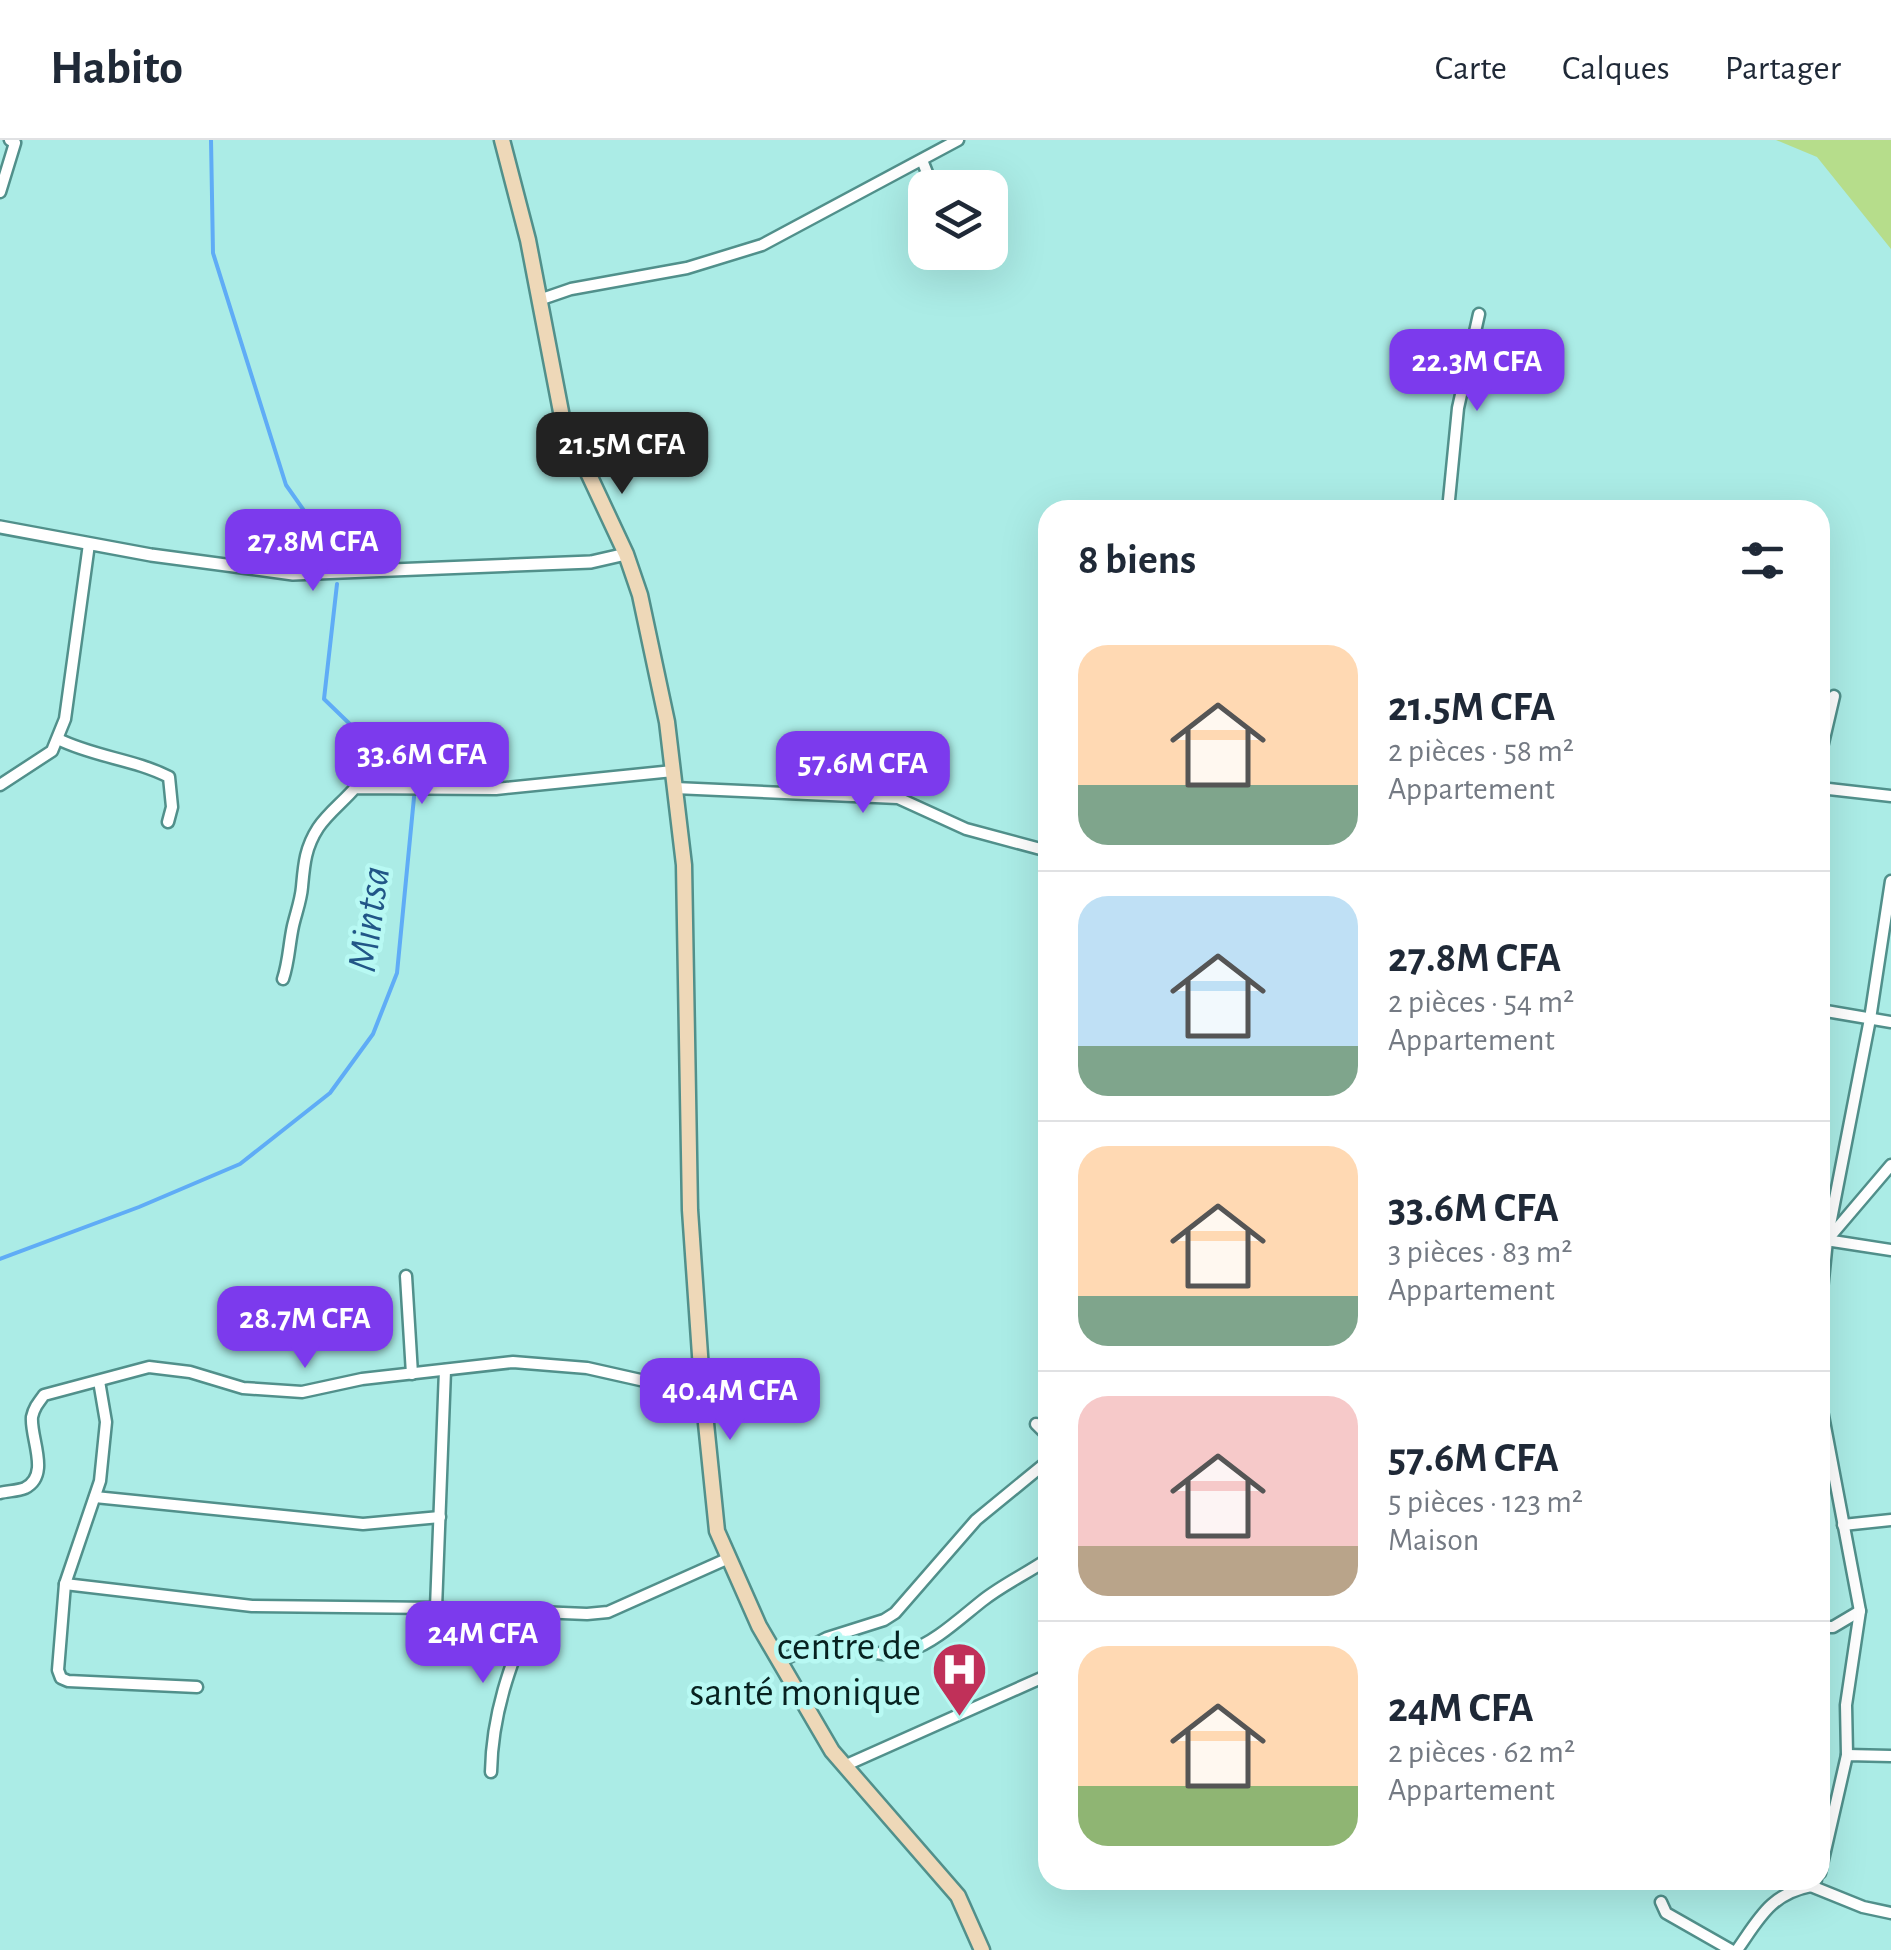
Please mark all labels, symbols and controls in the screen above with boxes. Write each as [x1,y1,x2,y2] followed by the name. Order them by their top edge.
[50,45,183,93] text: Habito
[1435,51,1507,86] text: Carte
[1562,51,1670,86] text: Calques
[1725,51,1841,86] text: Partager
[908,170,1008,270] map controls
[908,170,1008,270] button: layers
[1363,329,1591,414] pin: 22.3M CFA
[1411,345,1543,377] text: 22.3M CFA
[508,412,736,497] pin: 21.5M CFA
[558,428,686,460] text: 21.5M CFA
[199,509,427,594] pin: 27.8M CFA
[247,525,379,557] text: 27.8M CFA
[1735,533,1790,588] icon: filters
[1078,539,1196,581] text: 8 biens
[1158,685,1278,805] icon: home
[1388,686,1556,728] text: 21.5M CFA
[308,722,536,807] pin: 33.6M CFA
[749,731,977,816] pin: 57.6M CFA
[1388,735,1574,767] text: 2 pièces · 58 m²
[357,738,487,770] text: 33.6M CFA
[798,747,928,779] text: 57.6M CFA
[1388,773,1555,805] text: Appartement
[341,864,397,974] water label: Mintsa
[1158,936,1278,1056] icon: home
[1388,937,1561,979] text: 27.8M CFA
[1388,986,1574,1018] text: 2 pièces · 54 m²
[1388,1024,1555,1056] text: Appartement
[1158,1186,1278,1306] icon: home
[1388,1187,1559,1229] text: 33.6M CFA
[1388,1236,1572,1268] text: 3 pièces · 83 m²
[1388,1274,1555,1306] text: Appartement
[191,1286,419,1371] pin: 28.7M CFA
[239,1302,371,1334] text: 28.7M CFA
[616,1358,844,1443] pin: 40.4M CFA
[662,1374,798,1406] text: 40.4M CFA
[1158,1436,1278,1556] icon: home
[1388,1437,1559,1479] text: 57.6M CFA
[1388,1486,1583,1518] text: 5 pièces · 123 m²
[1388,1524,1479,1556] text: Maison
[391,1601,575,1686] pin: 24M CFA
[427,1617,539,1649] text: 24M CFA
[689,1627,921,1713] place label: centre de santé monique
[930,1640,990,1719] hospital icon: centre de santé monique
[1158,1686,1278,1806] icon: home
[1388,1687,1534,1729] text: 24M CFA
[1388,1736,1575,1768] text: 2 pièces · 62 m²
[1388,1774,1555,1806] text: Appartement

